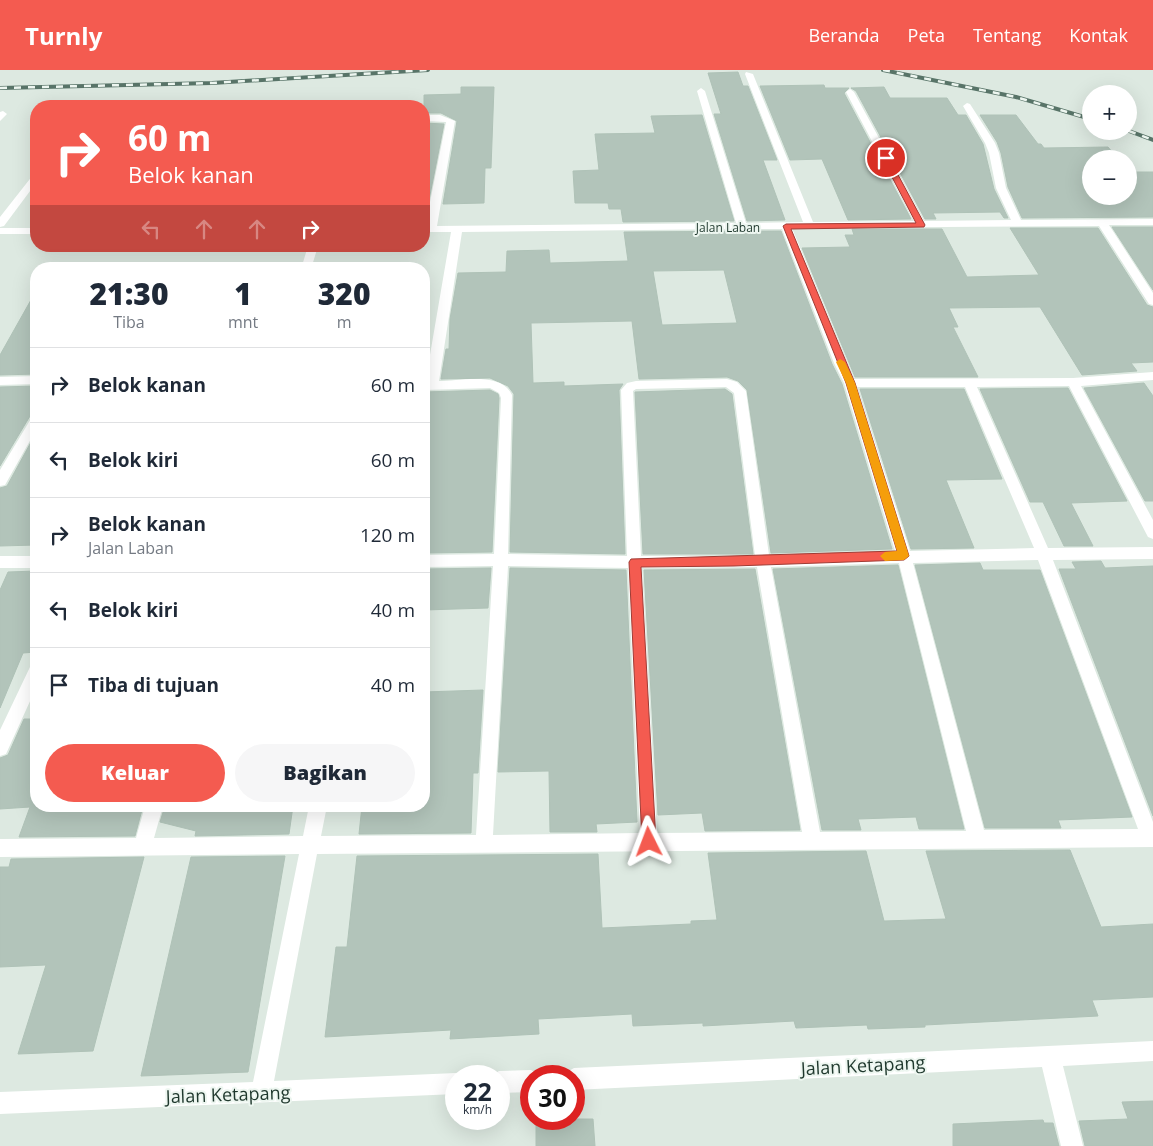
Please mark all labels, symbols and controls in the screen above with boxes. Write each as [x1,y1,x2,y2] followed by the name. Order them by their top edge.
[25,19,102,52] text: Turnly
[808,23,880,47] text: Beranda
[908,23,945,47] text: Peta
[973,23,1041,47] text: Tentang
[1069,23,1128,47] text: Kontak
[1082,85,1137,205] map controls
[1082,85,1137,140] button: +
[128,114,211,161] text: 60 m
[45,120,110,185] icon: right
[865,137,907,179] pin
[872,144,900,172] icon: arrive
[1082,150,1137,205] button: −
[128,159,254,189] text: Belok kanan
[137,215,165,243] icon: left
[190,215,218,243] icon: ahead
[243,215,271,243] icon: ahead
[296,215,324,243] icon: right
[695,219,760,236] street label: Jalan Laban
[89,273,168,314] text: 21:30
[234,273,252,314] text: 1
[318,273,371,314] text: 320
[113,311,145,333] text: Tiba
[228,311,258,333] text: mnt
[337,311,352,333] text: m
[45,371,73,399] icon: right
[88,372,206,398] text: Belok kanan
[371,372,415,398] text: 60 m
[45,446,73,474] icon: left
[88,447,178,473] text: Belok kiri
[371,447,415,473] text: 60 m
[88,511,206,537] text: Belok kanan
[45,521,73,549] icon: right
[360,522,415,548] text: 120 m
[88,537,174,559] text: Jalan Laban
[45,596,73,624] icon: left
[88,597,178,623] text: Belok kiri
[371,597,415,623] text: 40 m
[45,671,73,699] icon: arrive
[88,672,219,698] text: Tiba di tujuan
[371,672,415,698] text: 40 m
[45,744,225,802] button: Keluar
[235,744,415,802] button: Bagikan
[622,815,674,867] position arrow
[798,1050,926,1080] street label: Jalan Ketapang
[520,1065,585,1130] speed limit sign: 30
[463,1074,492,1108] text: 22
[163,1080,291,1108] street label: Jalan Ketapang
[463,1101,492,1118] text: km/h

